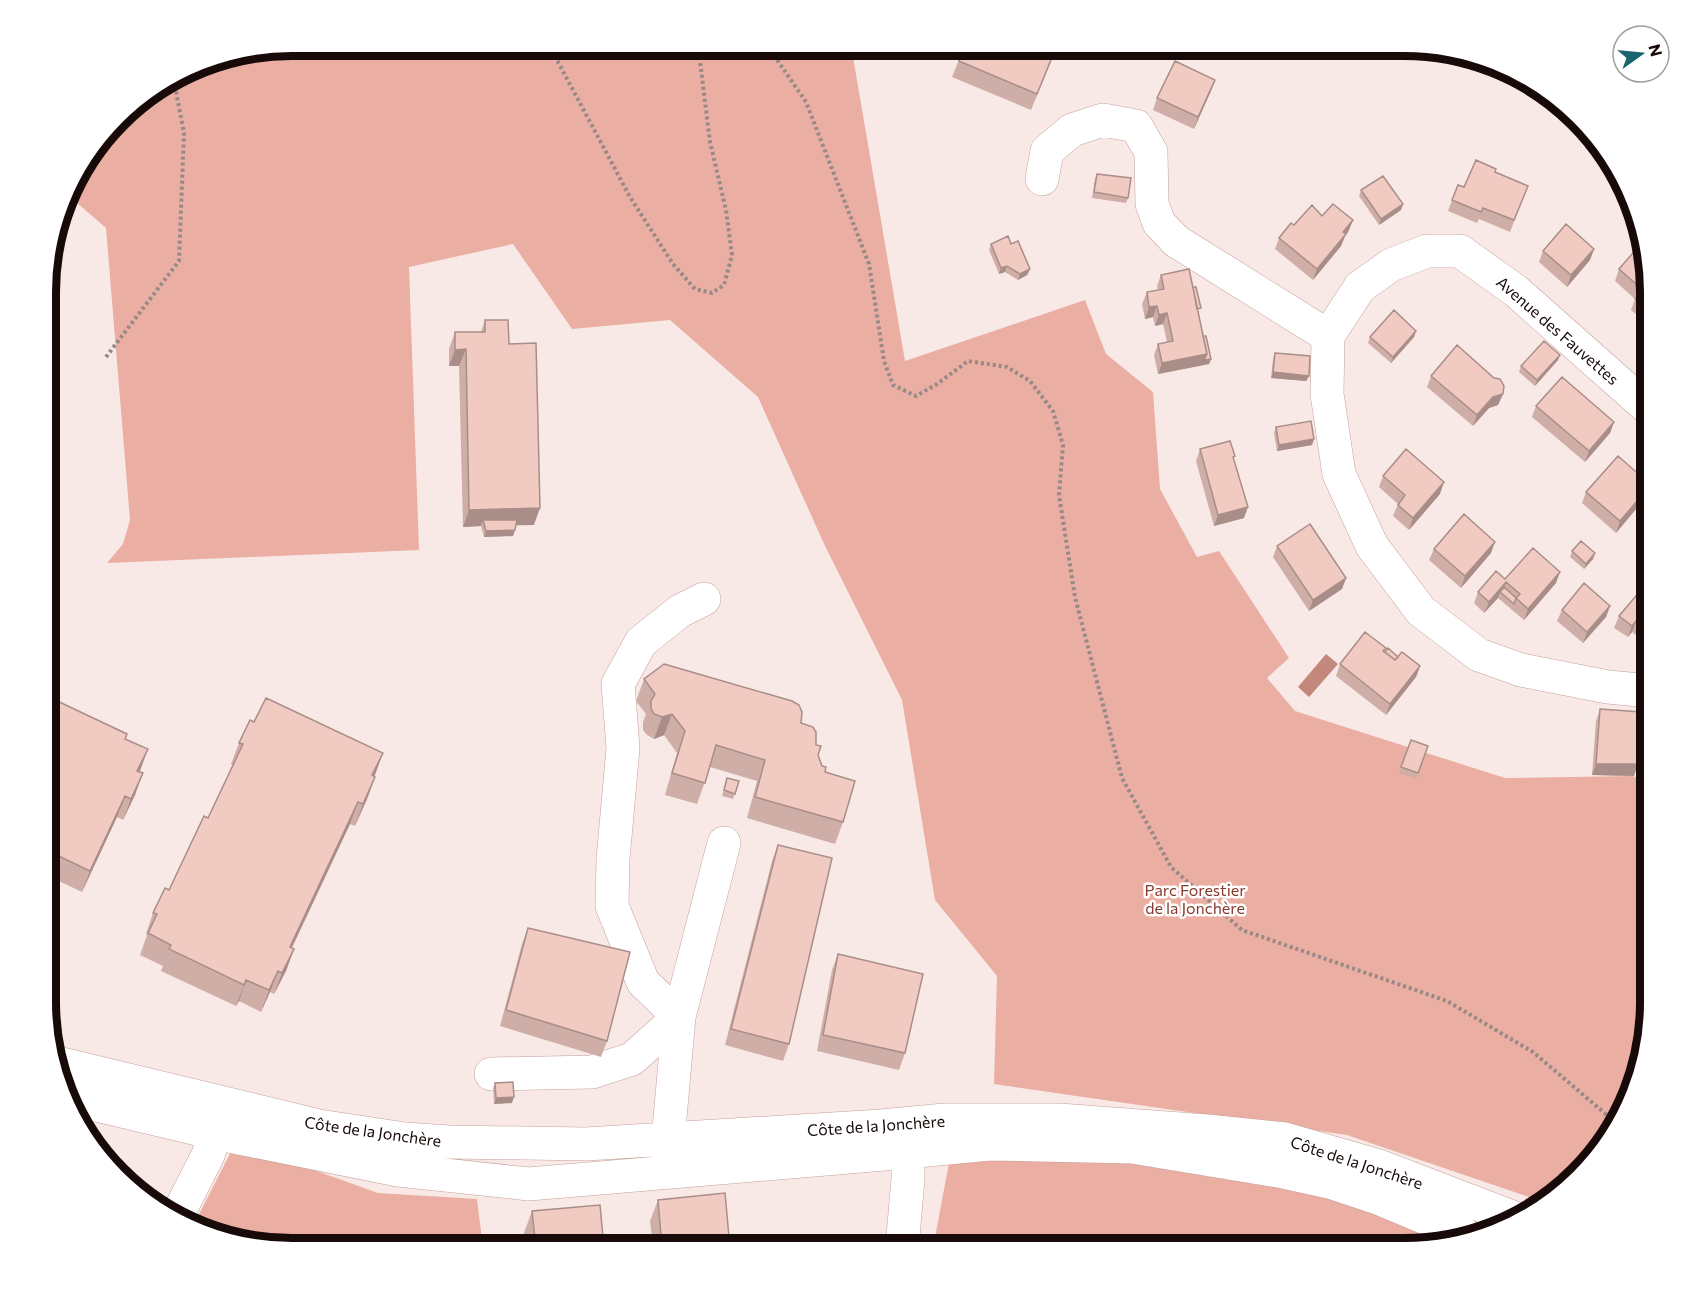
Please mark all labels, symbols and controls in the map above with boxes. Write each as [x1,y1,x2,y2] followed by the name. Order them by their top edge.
[1611,24,1671,84] north arrow
[1645,42,1667,58] text: N
[1493,272,1623,388] street label: Avenue des Fauvettes
[1144,880,1246,917] park label: Parc Forestier de la Jonchère
[806,1111,946,1139] street label: Côte de la Jonchère
[303,1112,443,1150] street label: Côte de la Jonchère
[1288,1132,1426,1192] street label: Côte de la Jonchère

